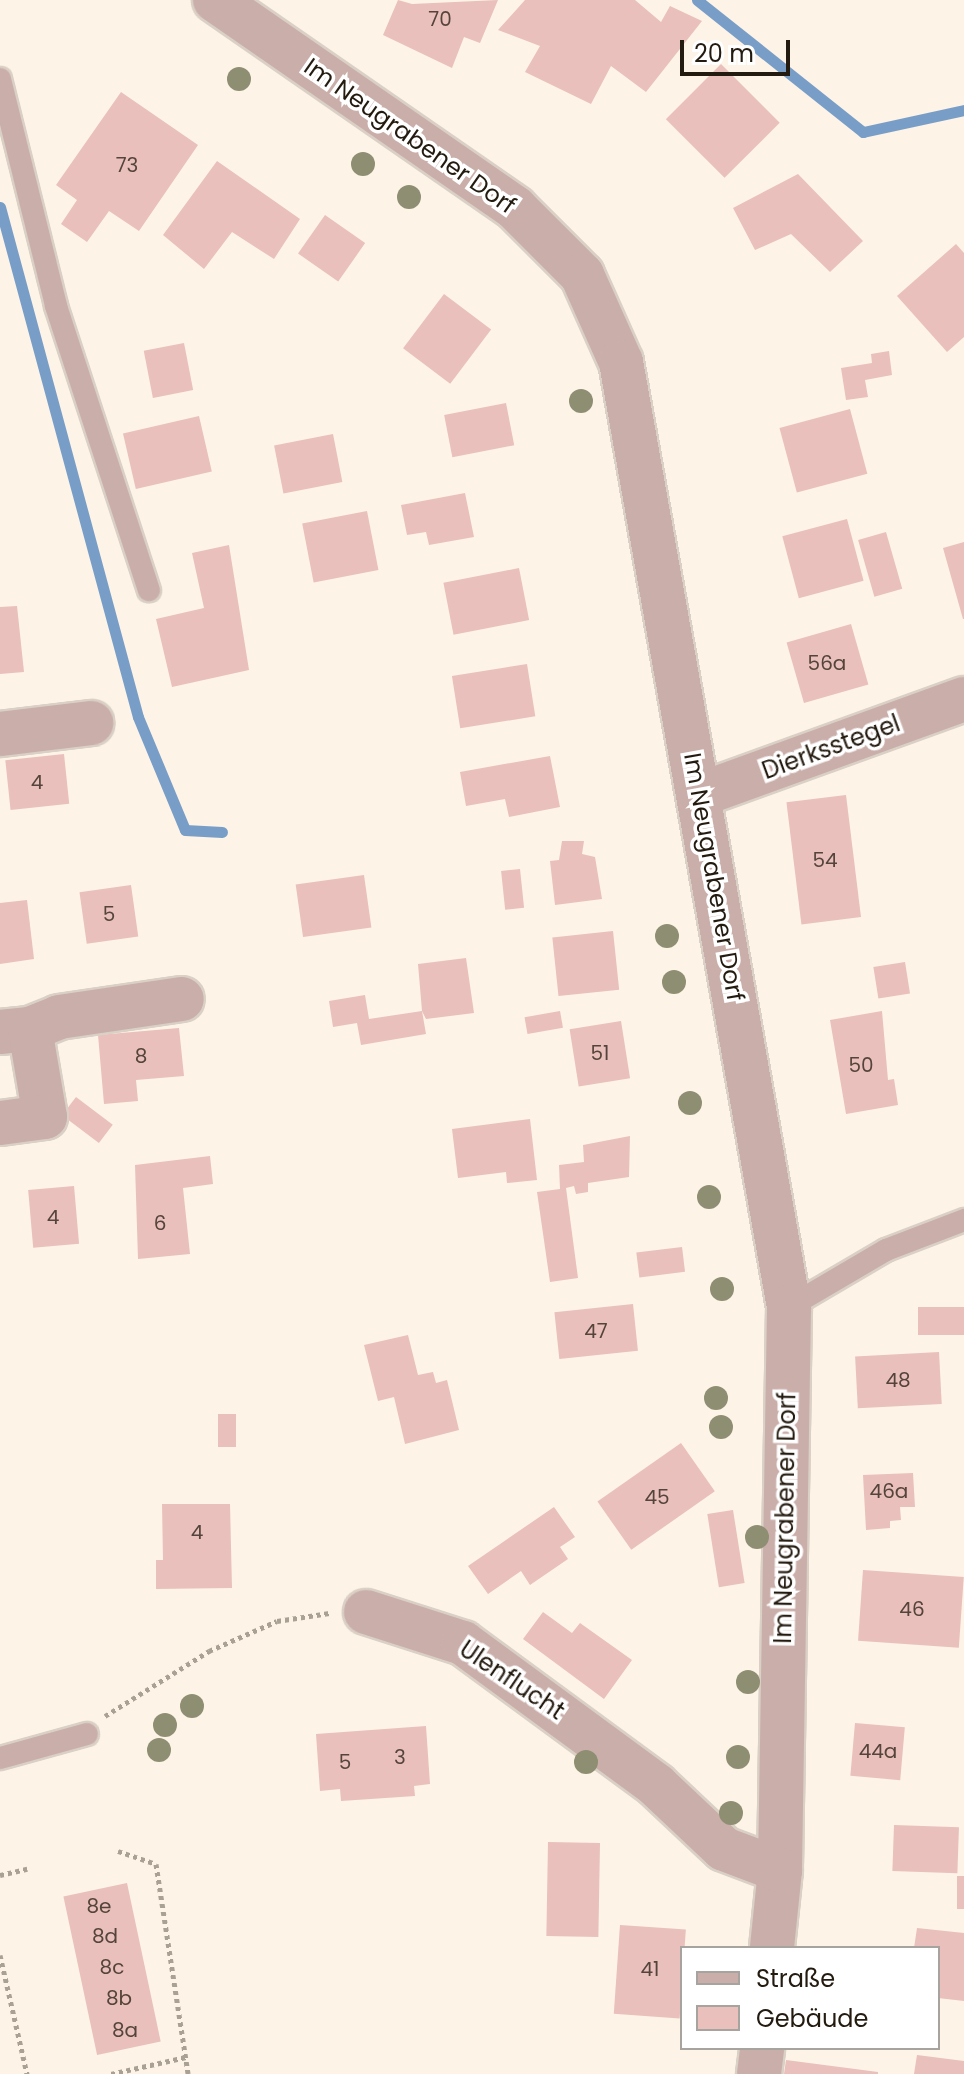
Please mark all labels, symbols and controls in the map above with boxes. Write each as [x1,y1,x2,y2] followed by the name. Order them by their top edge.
[428,7,452,31] house number: 70
[684,24,794,74] scale bar
[694,37,754,70] text: 20 m
[299,52,521,220] street label: Im Neugrabener Dorf
[116,153,138,177] house number: 73
[808,651,846,675] house number: 56a
[758,709,904,785] street label: Dierksstegel
[678,751,750,1003] street label: Im Neugrabener Dorf
[31,770,43,794] house number: 4
[812,848,838,872] house number: 54
[103,902,115,926] house number: 5
[591,1041,609,1065] house number: 51
[135,1044,147,1068] house number: 8
[848,1053,874,1077] house number: 50
[47,1205,59,1229] house number: 4
[154,1211,166,1235] house number: 6
[584,1319,608,1343] house number: 47
[885,1368,911,1392] house number: 48
[768,1392,802,1644] street label: Im Neugrabener Dorf
[870,1479,908,1503] house number: 46a
[644,1485,670,1509] house number: 45
[191,1520,203,1544] house number: 4
[899,1597,925,1621] house number: 46
[454,1634,570,1726] street label: Ulenflucht
[859,1739,897,1763] house number: 44a
[394,1745,406,1769] house number: 3
[339,1750,351,1774] house number: 5
[86,1894,112,1918] house number: 8e
[92,1924,118,1948] house number: 8d
[680,1946,940,2050] legend
[100,1955,124,1979] house number: 8c
[641,1957,659,1981] house number: 41
[756,1962,835,1995] text: Straße
[106,1986,132,2010] house number: 8b
[756,2002,868,2035] text: Gebäude
[112,2018,138,2042] house number: 8a

